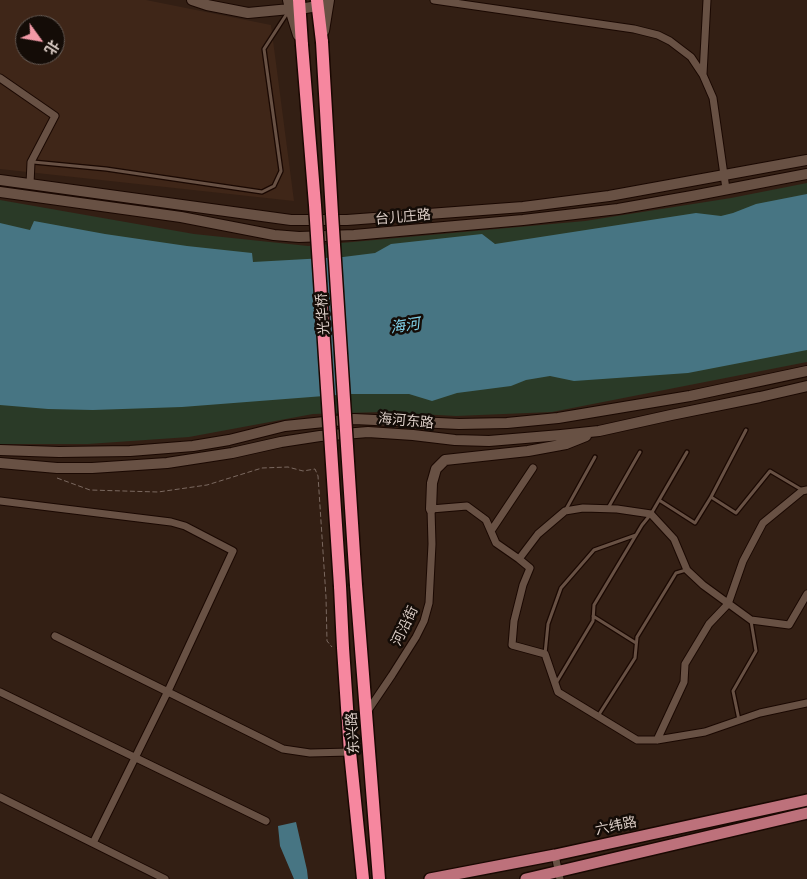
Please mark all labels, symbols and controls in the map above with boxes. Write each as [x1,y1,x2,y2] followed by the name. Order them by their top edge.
[15,15,65,65] north arrow
[41,37,63,58] text: 北
[374,206,432,228] street label: 台儿庄路
[313,292,333,336] street label: 光华桥
[389,315,421,337] water label: 海河
[377,410,435,432] street label: 海河东路
[388,603,422,649] street label: 河沿街
[343,711,363,755] street label: 东兴路
[594,813,638,839] street label: 六纬路

